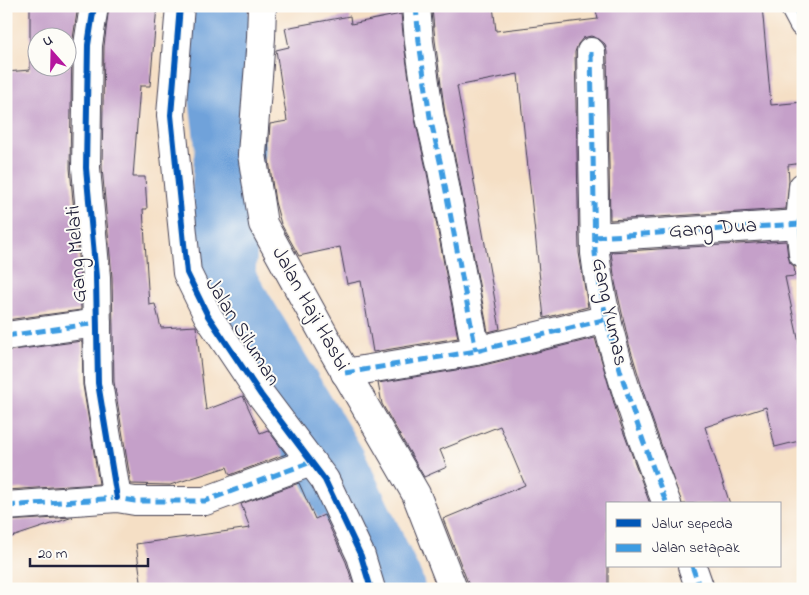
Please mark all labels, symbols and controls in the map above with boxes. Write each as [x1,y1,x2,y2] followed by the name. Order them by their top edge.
[28,28,78,78] north arrow
[40,30,56,53] text: U
[59,204,97,304] street label: Gang Melati
[668,211,758,249] street label: Gang Dua
[263,241,357,377] street label: Jalan Haji Hasbi
[581,255,635,369] street label: Gang Yumas
[197,272,287,392] street label: Jalan Siluman
[606,502,782,568] legend
[652,513,733,535] text: Jalur sepeda
[30,535,148,567] scale bar
[652,537,740,559] text: Jalan setapak
[38,543,68,565] text: 20 m

